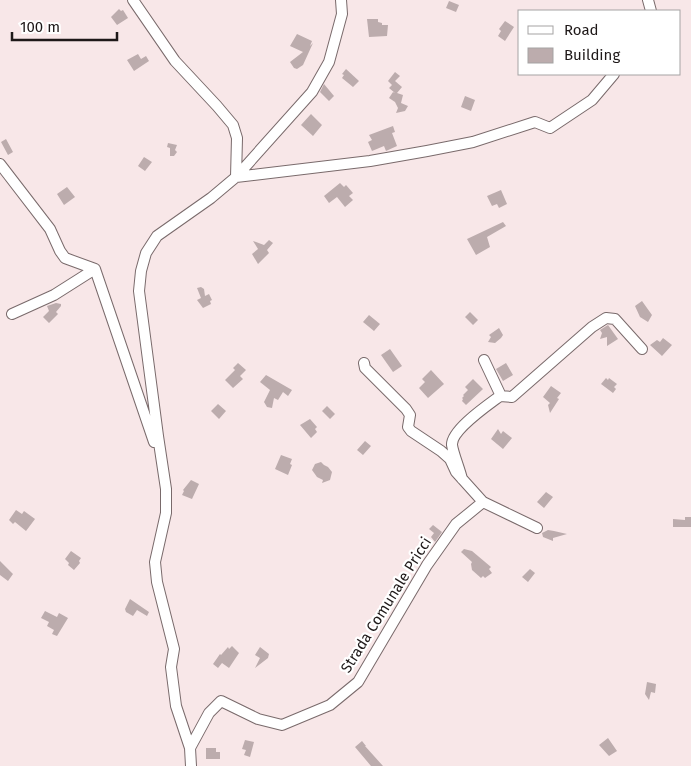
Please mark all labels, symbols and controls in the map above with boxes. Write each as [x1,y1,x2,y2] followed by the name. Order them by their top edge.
[12,10,118,42] scale bar
[518,10,681,75] legend
[20,18,60,36] text: 100 m
[564,21,599,39] text: Road
[564,46,620,64] text: Building
[337,534,435,676] street label: Strada Comunale Pricci

